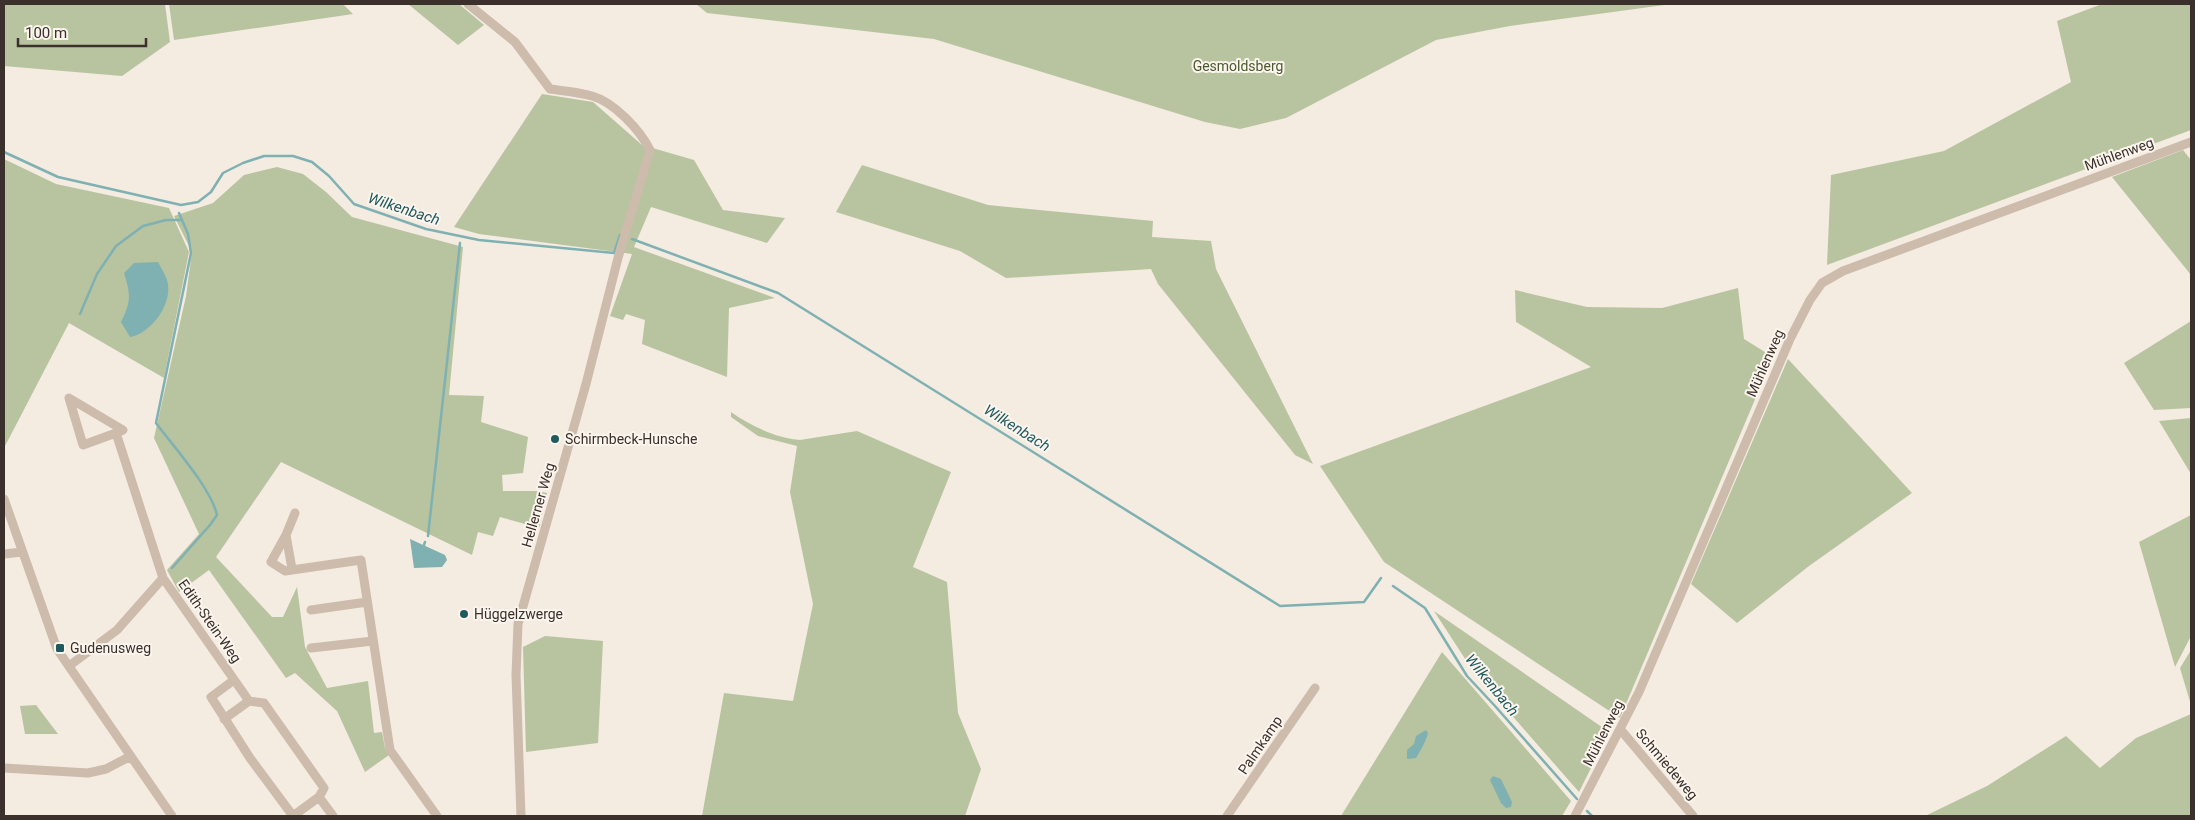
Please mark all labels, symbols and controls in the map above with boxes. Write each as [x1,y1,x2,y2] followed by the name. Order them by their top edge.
[18,15,145,47] scale bar
[25,24,67,42] text: 100 m
[1193,58,1283,74] park label: Gesmoldsberg
[2082,134,2156,174] street label: Mühlenweg
[366,189,442,229] water label: Wilkenbach
[1743,327,1787,399] street label: Mühlenweg
[981,401,1053,455] water label: Wilkenbach
[565,431,697,447] place label: Schirmbeck-Hunsche
[549,433,561,445] marker: Schirmbeck-Hunsche
[518,461,558,549] street label: Hellerner Weg
[175,576,245,666] street label: Edith-Stein-Weg
[474,606,563,622] place label: Hüggelzwerge
[458,608,470,620] marker: Hüggelzwerge
[70,640,151,656] place label: Gudenusweg
[54,642,66,654] marker: Gudenusweg
[1462,650,1522,720] water label: Wilkenbach
[1580,697,1626,769] street label: Mühlenweg
[1235,713,1285,777] street label: Palmkamp
[1633,725,1701,803] street label: Schmiedeweg

